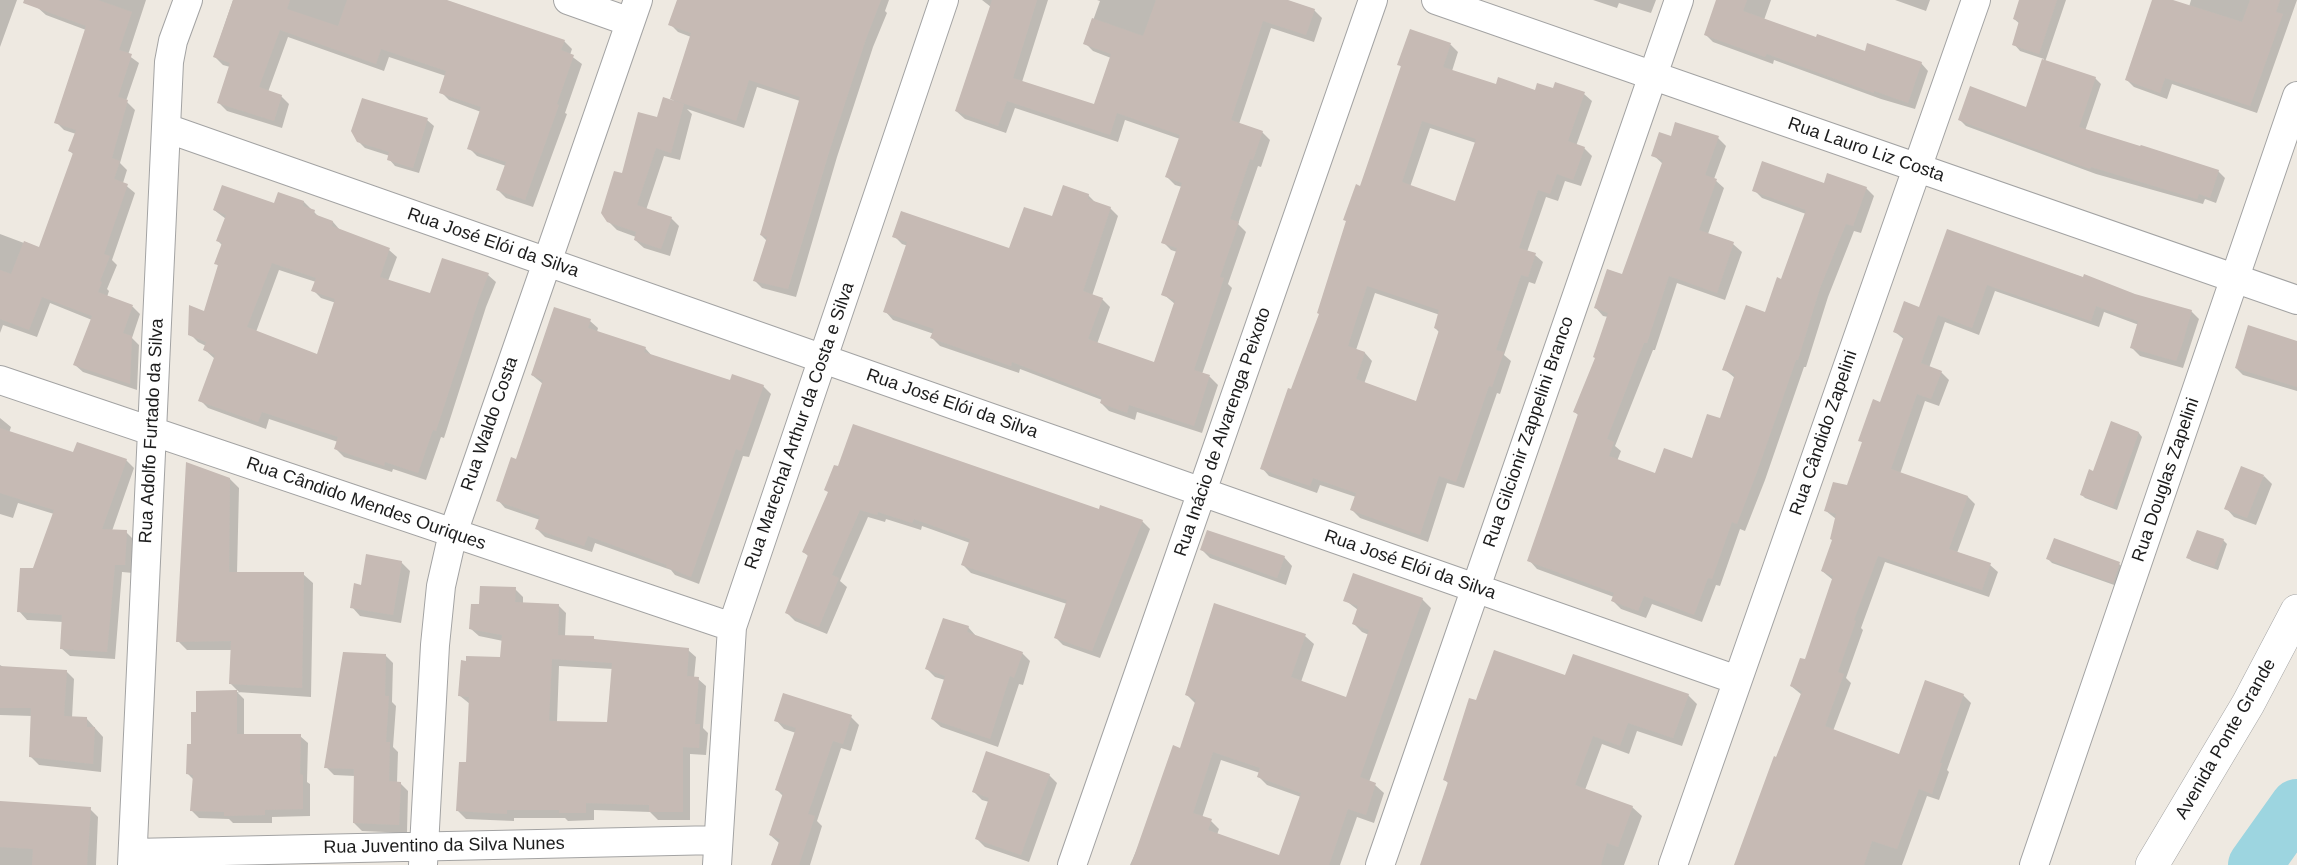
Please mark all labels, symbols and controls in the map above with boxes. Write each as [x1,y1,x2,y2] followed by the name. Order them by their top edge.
[1785,113,1947,187] street label: Rua Lauro Liz Costa
[404,203,582,283] street label: Rua José Elói da Silva
[741,280,859,572] street label: Rua Marechal Arthur da Costa e Silva
[1170,305,1276,559] street label: Rua Inácio de Alvarenga Peixoto
[1479,314,1579,550] street label: Rua Gilcionir Zappelini Branco
[135,318,169,544] street label: Rua Adolfo Furtado da Silva
[1786,348,1862,518] street label: Rua Cândido Zapelini
[457,354,523,494] street label: Rua Waldo Costa
[863,364,1041,444] street label: Rua José Elói da Silva
[2128,395,2204,565] street label: Rua Douglas Zapelini
[243,453,489,555] street label: Rua Cândido Mendes Ouriques
[1321,525,1499,605] street label: Rua José Elói da Silva
[2171,655,2281,823] street label: Avenida Ponte Grande
[323,833,565,859] street label: Rua Juventino da Silva Nunes

